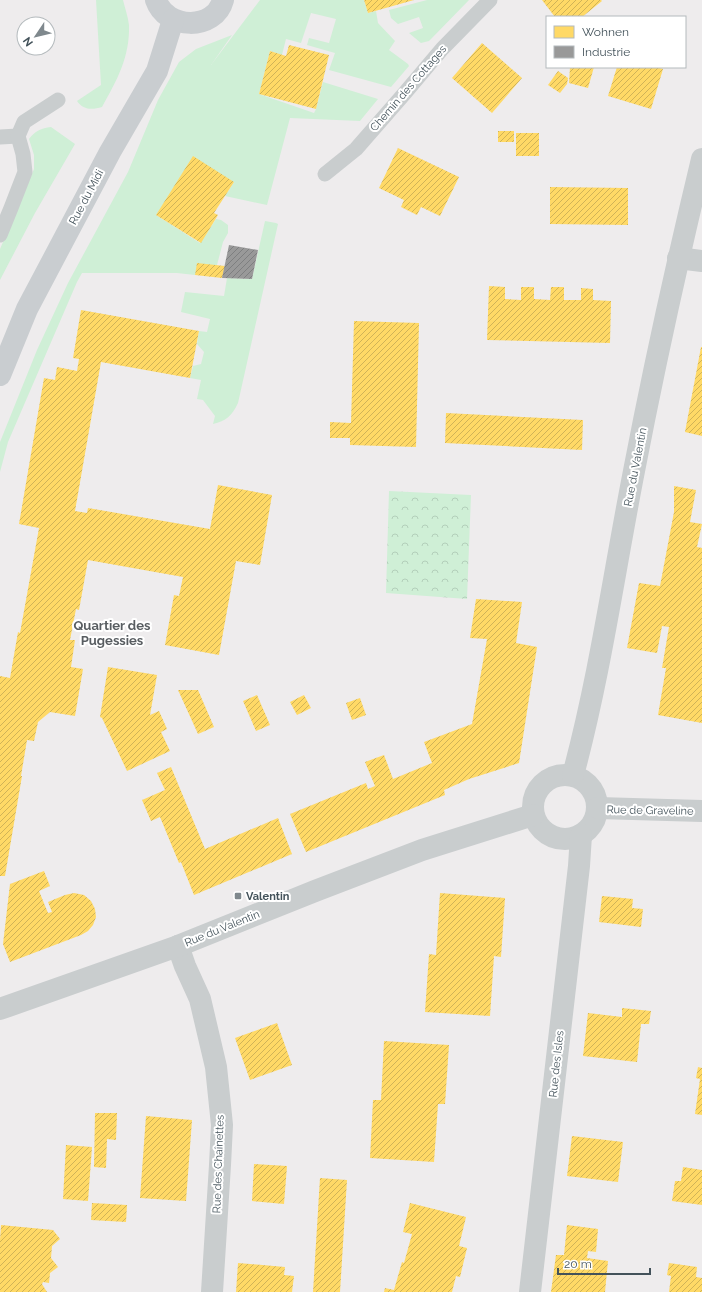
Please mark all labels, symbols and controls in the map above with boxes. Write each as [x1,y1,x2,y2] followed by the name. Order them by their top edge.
[16,16,56,56] north arrow
[546,16,686,68] legend
[582,25,629,39] text: Wohnen
[20,34,36,49] text: N
[368,43,449,134] street label: Chemin des Cottages
[582,45,630,59] text: Industrie
[67,168,106,227] street label: Rue du Midi
[621,427,649,508] street label: Rue du Valentin
[74,618,151,648] district label: Quartier des Pugessies
[606,803,694,818] street label: Rue de Graveline
[246,890,290,903] place label: Valentin
[233,891,243,901] marker: Valentin
[183,907,262,949] street label: Rue du Valentin
[547,1030,566,1098] street label: Rue des Isles
[210,1115,227,1213] street label: Rue des Chaînettes
[558,1250,650,1276] scale bar
[564,1257,592,1271] text: 20 m

